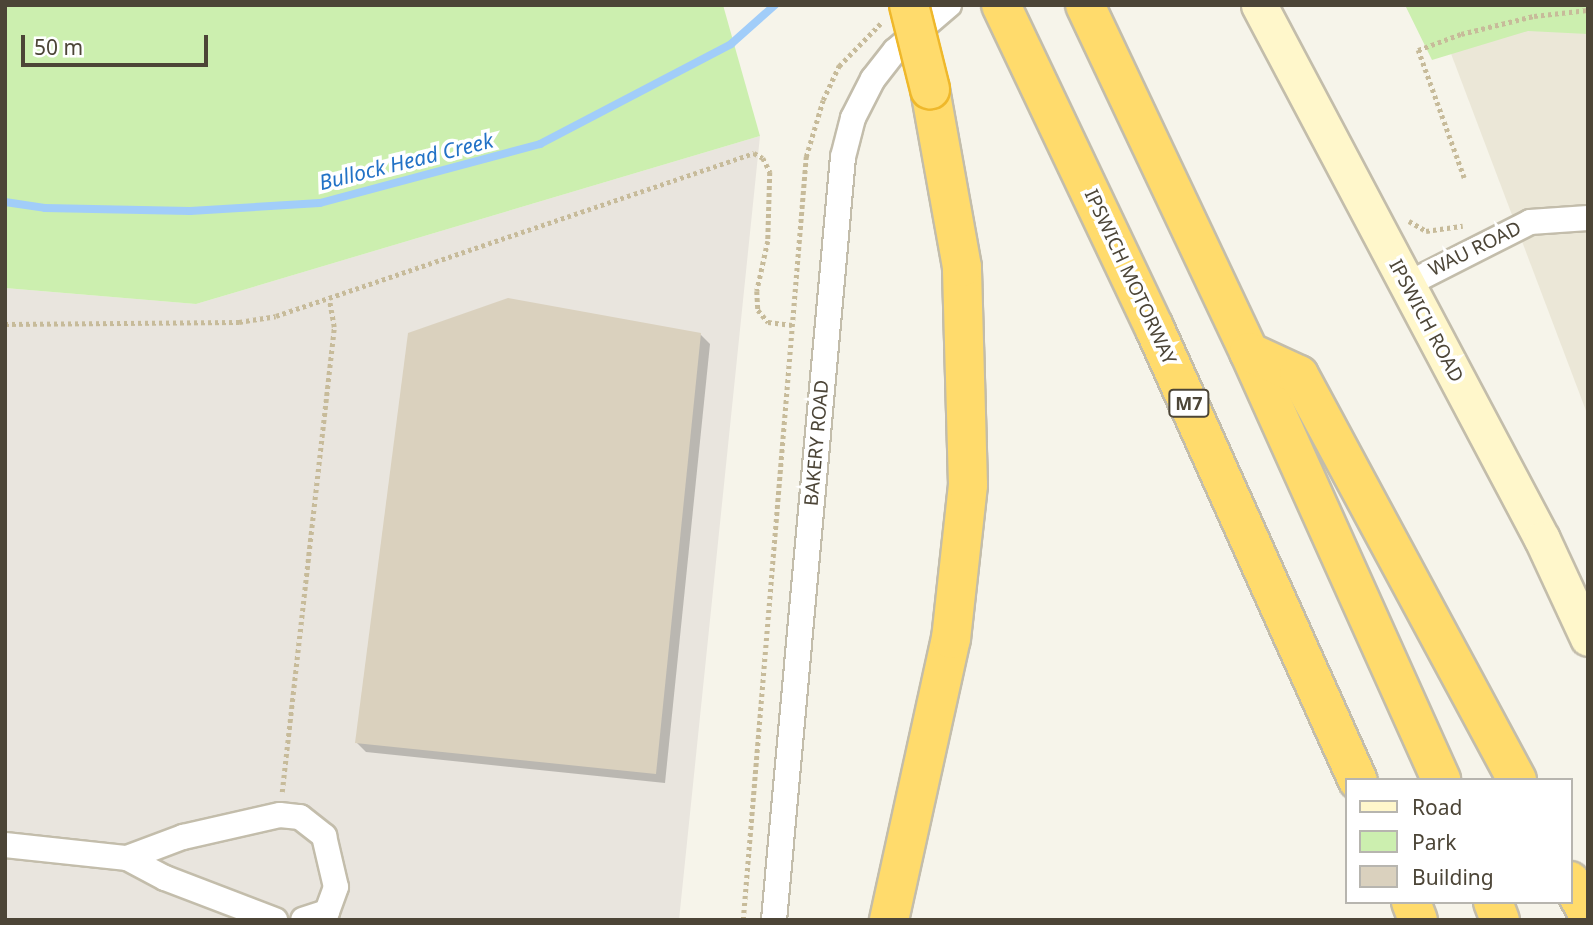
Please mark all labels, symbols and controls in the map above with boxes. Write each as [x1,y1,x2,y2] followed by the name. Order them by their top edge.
[24,21,212,65] scale bar
[34,33,83,61] text: 50 m
[316,127,496,195] water label: Bullock Head Creek
[1079,186,1181,368] street label: IPSWICH MOTORWAY
[1425,217,1525,281] street label: WAU ROAD
[1384,256,1468,386] street label: IPSWICH ROAD
[800,379,834,507] street label: BAKERY ROAD
[1168,388,1210,418] road number: M7
[1344,778,1572,904] legend
[1412,793,1462,821] text: Road
[1412,828,1456,856] text: Park
[1412,863,1494,891] text: Building

